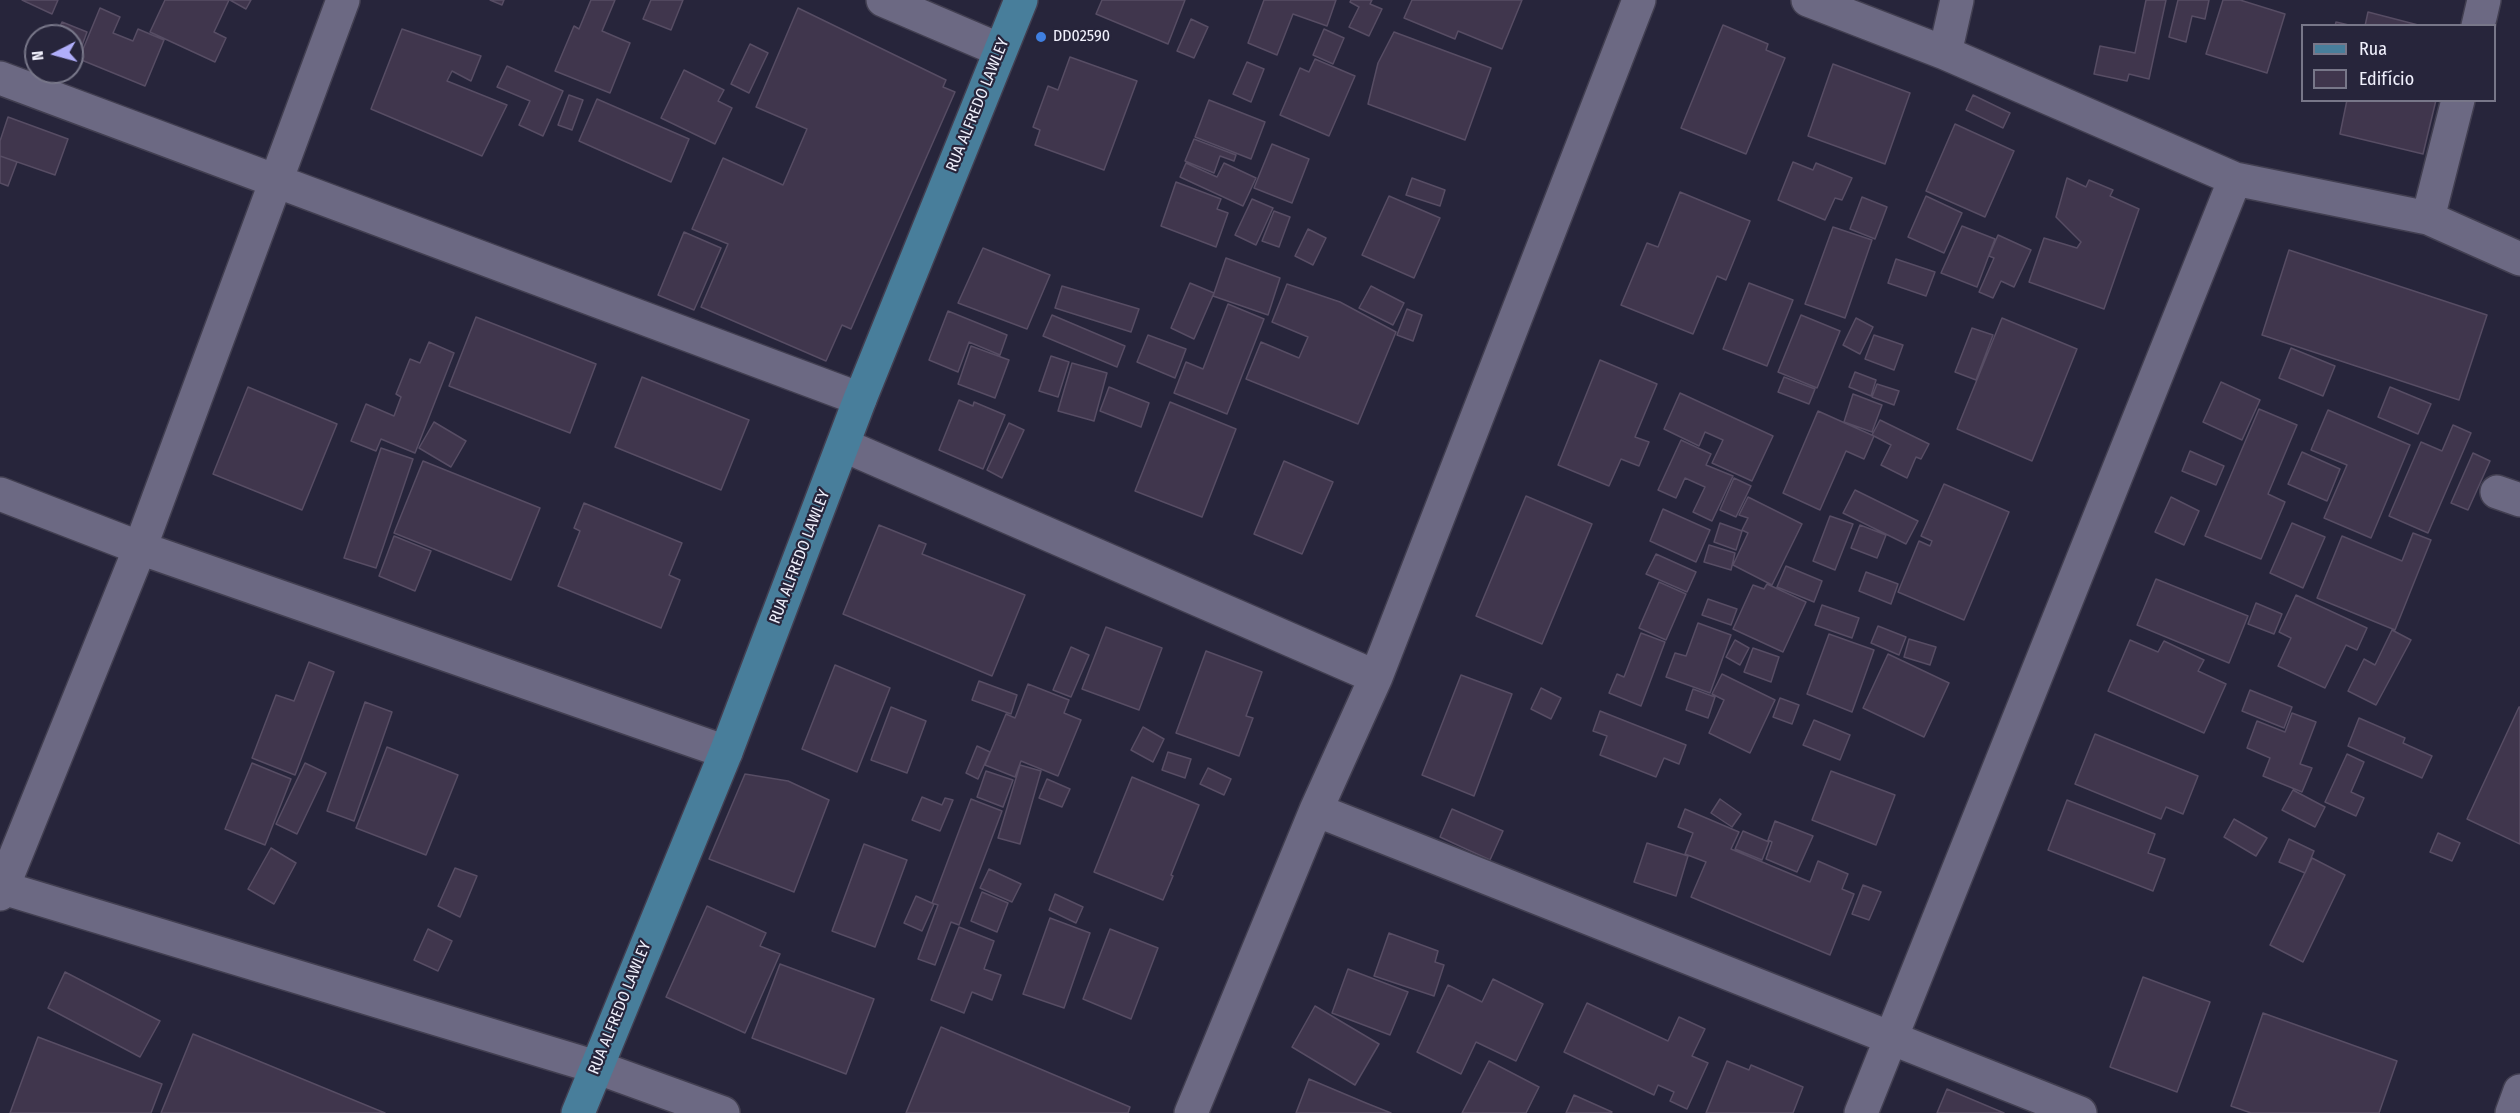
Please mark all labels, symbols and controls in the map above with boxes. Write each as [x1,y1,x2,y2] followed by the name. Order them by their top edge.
[24,24,84,84] north arrow
[2301,24,2496,102] legend
[1053,27,1110,47] place label: DD02590
[1034,30,1048,44] marker: DD02590
[943,36,1013,174] street label: RUA ALFREDO LAWLEY
[2359,38,2387,60] text: Rua
[28,50,48,61] text: N
[2359,68,2414,90] text: Edifício
[766,487,834,627] street label: RUA ALFREDO LAWLEY
[585,939,655,1077] street label: RUA ALFREDO LAWLEY

